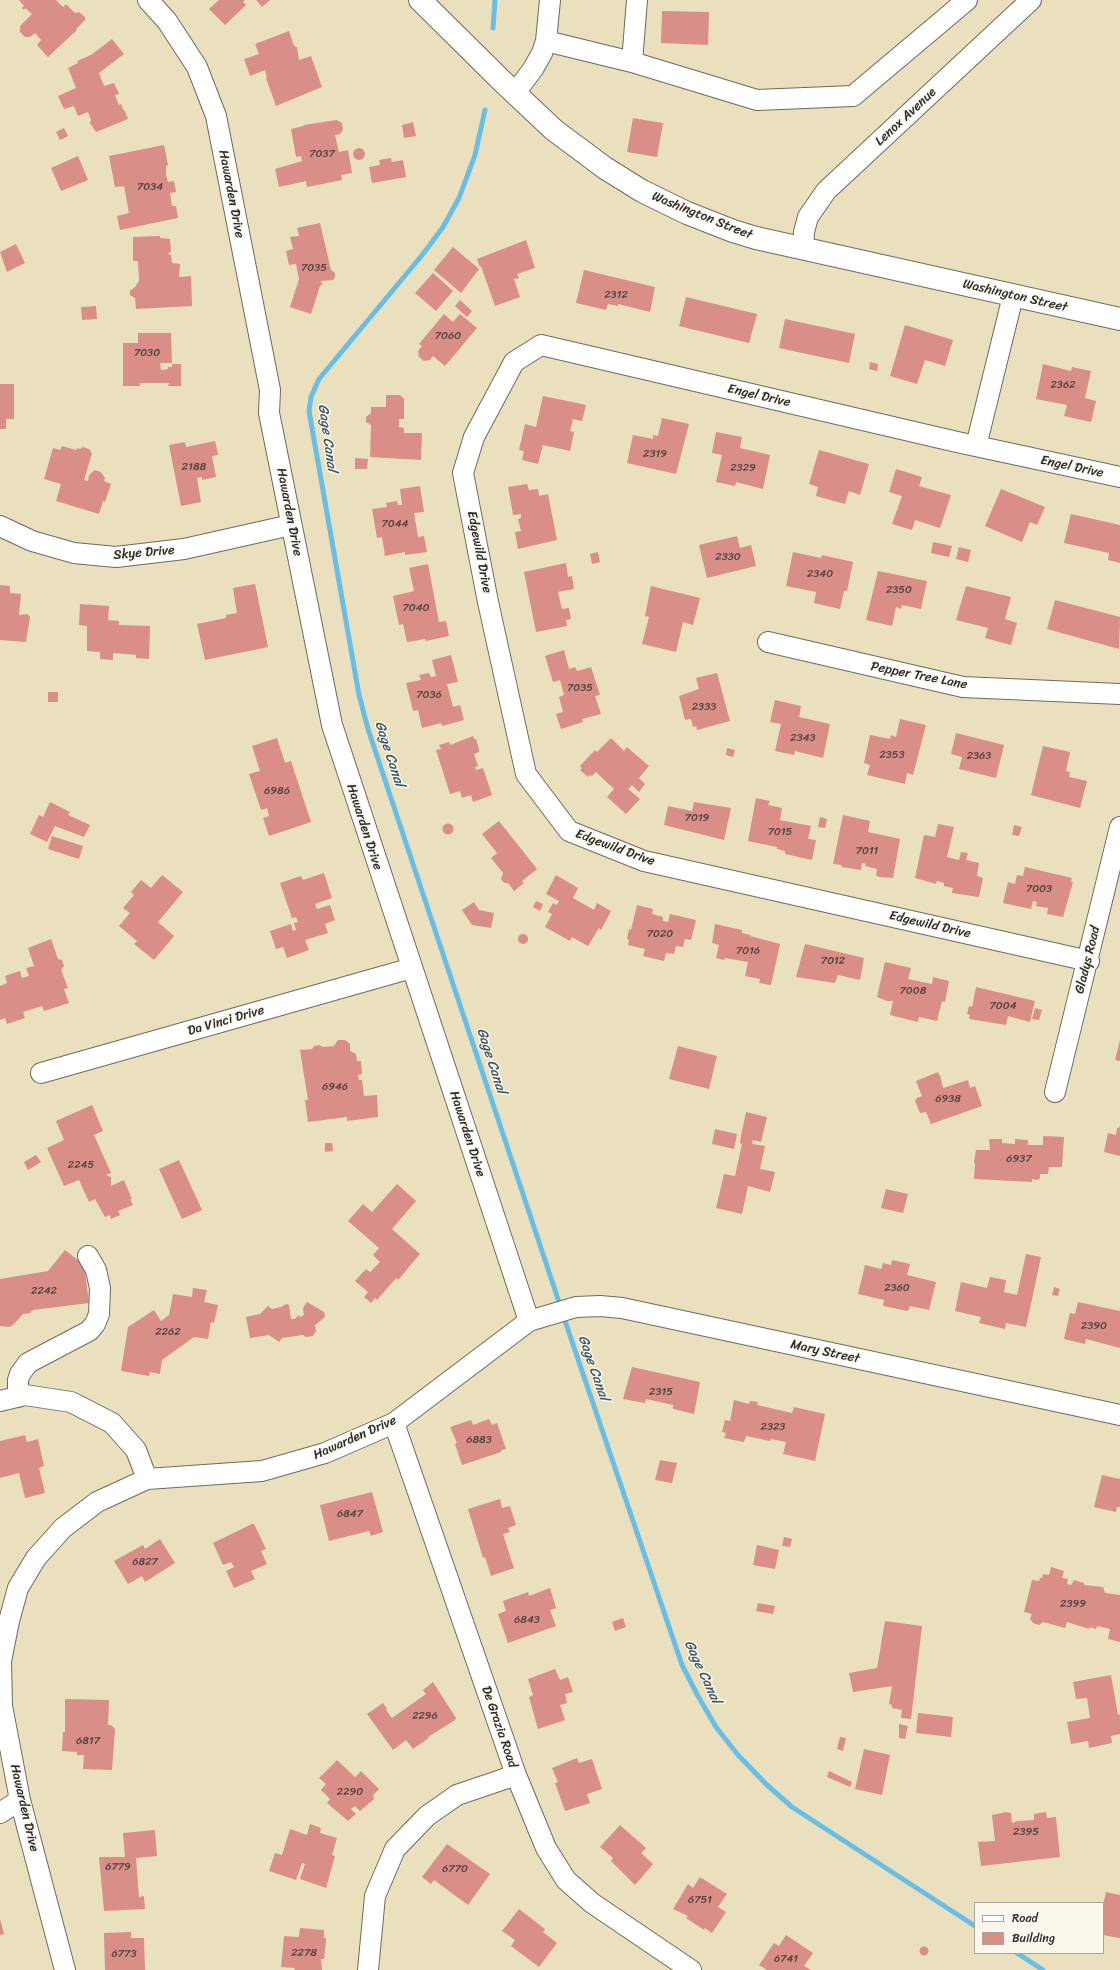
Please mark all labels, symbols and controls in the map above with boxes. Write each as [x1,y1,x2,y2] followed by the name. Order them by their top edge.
[872,85,940,149] street label: Lenox Avenue
[309,147,335,161] house number: 7037
[215,149,247,239] street label: Hawarden Drive
[137,180,163,194] house number: 7034
[650,189,754,243] street label: Washington Street
[301,261,327,275] house number: 7035
[961,276,1069,316] street label: Washington Street
[604,288,628,302] house number: 2312
[435,329,461,343] house number: 7060
[134,346,160,360] house number: 7030
[1051,378,1075,392] house number: 2362
[726,381,792,411] street label: Engel Drive
[314,403,340,473] water label: Gage Canal
[643,447,667,461] house number: 2319
[1039,453,1105,481] street label: Engel Drive
[182,460,206,474] house number: 2188
[730,461,756,475] house number: 2329
[273,467,305,557] street label: Hawarden Drive
[463,510,495,594] street label: Edgewild Drive
[382,517,408,531] house number: 7044
[113,543,175,563] street label: Skye Drive
[715,550,741,564] house number: 2330
[807,567,833,581] house number: 2340
[886,583,912,597] house number: 2350
[402,601,430,615] house number: 7040
[869,659,969,693] street label: Pepper Tree Lane
[567,681,593,695] house number: 7035
[416,688,442,702] house number: 7036
[692,700,716,714] house number: 2333
[371,719,407,789] water label: Gage Canal
[790,731,816,745] house number: 2343
[879,748,905,762] house number: 2353
[967,749,991,763] house number: 2363
[343,782,385,872] street label: Hawarden Drive
[264,784,290,798] house number: 6986
[685,811,709,825] house number: 7019
[768,825,792,839] house number: 7015
[573,826,657,870] street label: Edgewild Drive
[856,844,878,858] house number: 7011
[1026,882,1052,896] house number: 7003
[888,908,972,942] street label: Edgewild Drive
[1072,925,1104,995] street label: Gladys Road
[647,927,673,941] house number: 7020
[736,944,760,958] house number: 7016
[821,954,845,968] house number: 7012
[900,984,926,998] house number: 7008
[989,999,1017,1013] house number: 7004
[186,1003,266,1039] street label: Da Vinci Drive
[473,1026,509,1096] water label: Gage Canal
[322,1080,348,1094] house number: 6946
[446,1089,488,1179] street label: Hawarden Drive
[935,1092,961,1106] house number: 6938
[1006,1152,1032,1166] house number: 6937
[68,1158,94,1172] house number: 2245
[884,1281,910,1295] house number: 2360
[31,1284,57,1298] house number: 2242
[1081,1319,1107,1333] house number: 2390
[155,1325,181,1339] house number: 2262
[574,1333,612,1403] water label: Gage Canal
[789,1337,861,1367] street label: Mary Street
[649,1385,673,1399] house number: 2315
[311,1413,399,1463] street label: Hawarden Drive
[761,1420,785,1434] house number: 2323
[466,1433,492,1447] house number: 6883
[337,1507,363,1521] house number: 6847
[132,1555,158,1569] house number: 6827
[1060,1597,1086,1611] house number: 2399
[514,1613,540,1627] house number: 6843
[680,1638,724,1706] water label: Gage Canal
[478,1684,520,1770] street label: De Grazia Road
[412,1709,438,1723] house number: 2296
[76,1734,100,1748] house number: 6817
[6,1763,42,1853] street label: Hawarden Drive
[337,1785,363,1799] house number: 2290
[1013,1825,1039,1839] house number: 2395
[105,1860,131,1874] house number: 6779
[442,1862,468,1876] house number: 6770
[688,1893,712,1907] house number: 6751
[974,1902,1104,1954] legend
[1012,1907,1038,1929] text: Road
[1012,1927,1055,1949] text: Building
[291,1946,317,1960] house number: 2278
[112,1947,136,1961] house number: 6773
[774,1952,798,1966] house number: 6741

